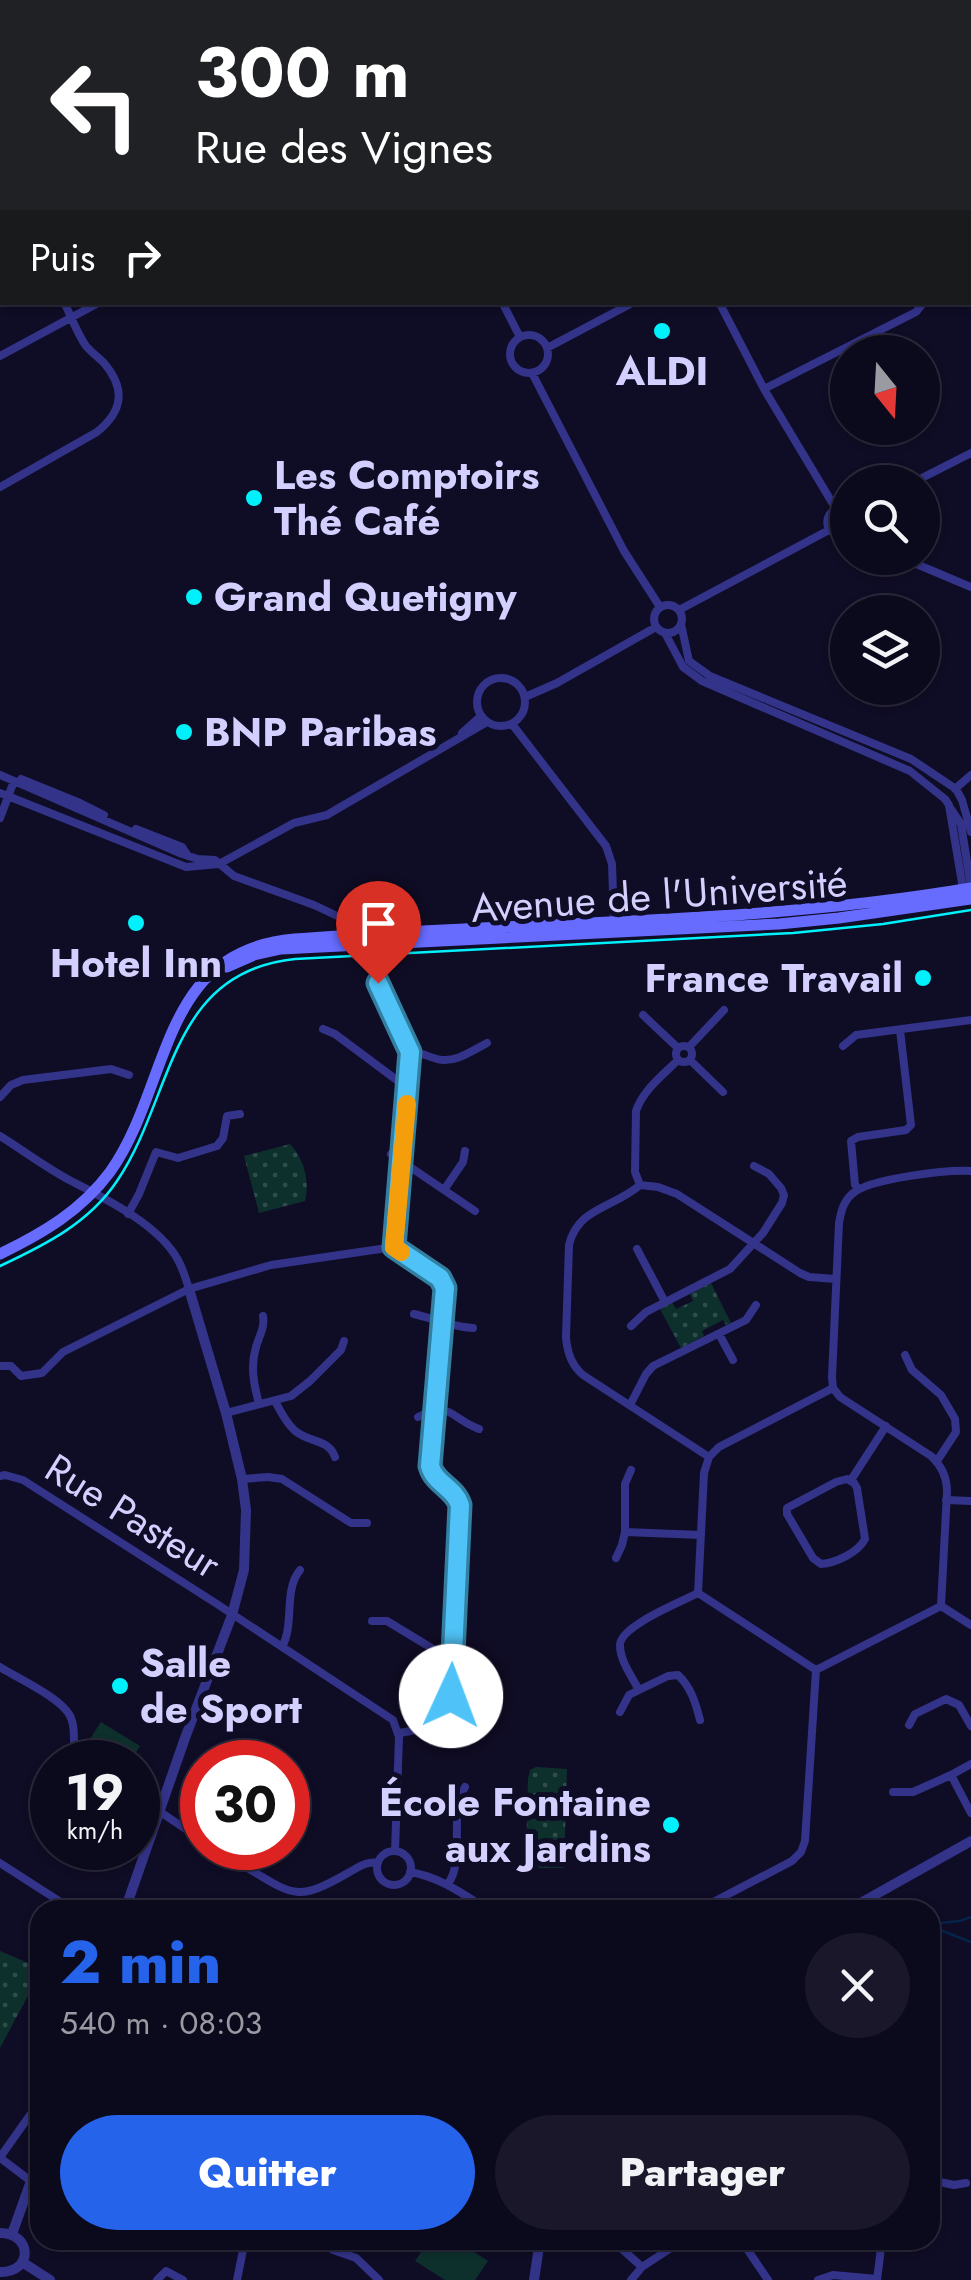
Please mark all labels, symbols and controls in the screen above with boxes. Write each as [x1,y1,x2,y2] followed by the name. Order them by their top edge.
[195,22,410,123] text: 300 m
[30,40,160,170] icon: left
[195,115,493,180] text: Rue des Vignes
[30,230,95,285] text: Puis
[115,230,170,285] icon: right
[651,320,673,342] marker: ALDI
[830,335,940,445] north arrow
[830,335,940,705] map controls
[615,342,708,400] place label: ALDI
[274,446,539,550] place label: Les Comptoirs Thé Café
[830,465,940,575] button: search
[243,487,265,509] marker: Les Comptoirs Thé Café
[214,568,518,626] place label: Grand Quetigny
[183,586,205,608] marker: Grand Quetigny
[830,595,940,705] button: layers
[204,703,436,761] place label: BNP Paribas
[173,721,195,743] marker: BNP Paribas
[469,853,849,937] street label: Avenue de l'Université
[336,881,421,984] pin
[351,896,406,951] icon: arrive
[125,912,147,934] marker: Hotel Inn
[50,934,222,992] place label: Hotel Inn
[644,949,903,1007] place label: France Travail
[912,967,934,989] marker: France Travail
[34,1439,232,1593] street label: Rue Pasteur
[140,1634,302,1738] place label: Salle de Sport
[399,1644,503,1748] position arrow
[109,1675,131,1697] marker: Salle de Sport
[180,1740,310,1870] speed limit sign: 30
[66,1756,124,1829] text: 19
[379,1773,651,1877] place label: École Fontaine aux Jardins
[67,1812,123,1848] text: km/h
[660,1814,682,1836] marker: École Fontaine aux Jardins
[60,1919,221,2006] text: 2 min
[805,1933,910,2038] button: close
[60,2000,262,2046] text: 540 m · 08:03
[60,2115,475,2230] button: Quitter
[495,2115,910,2230] button: Partager

